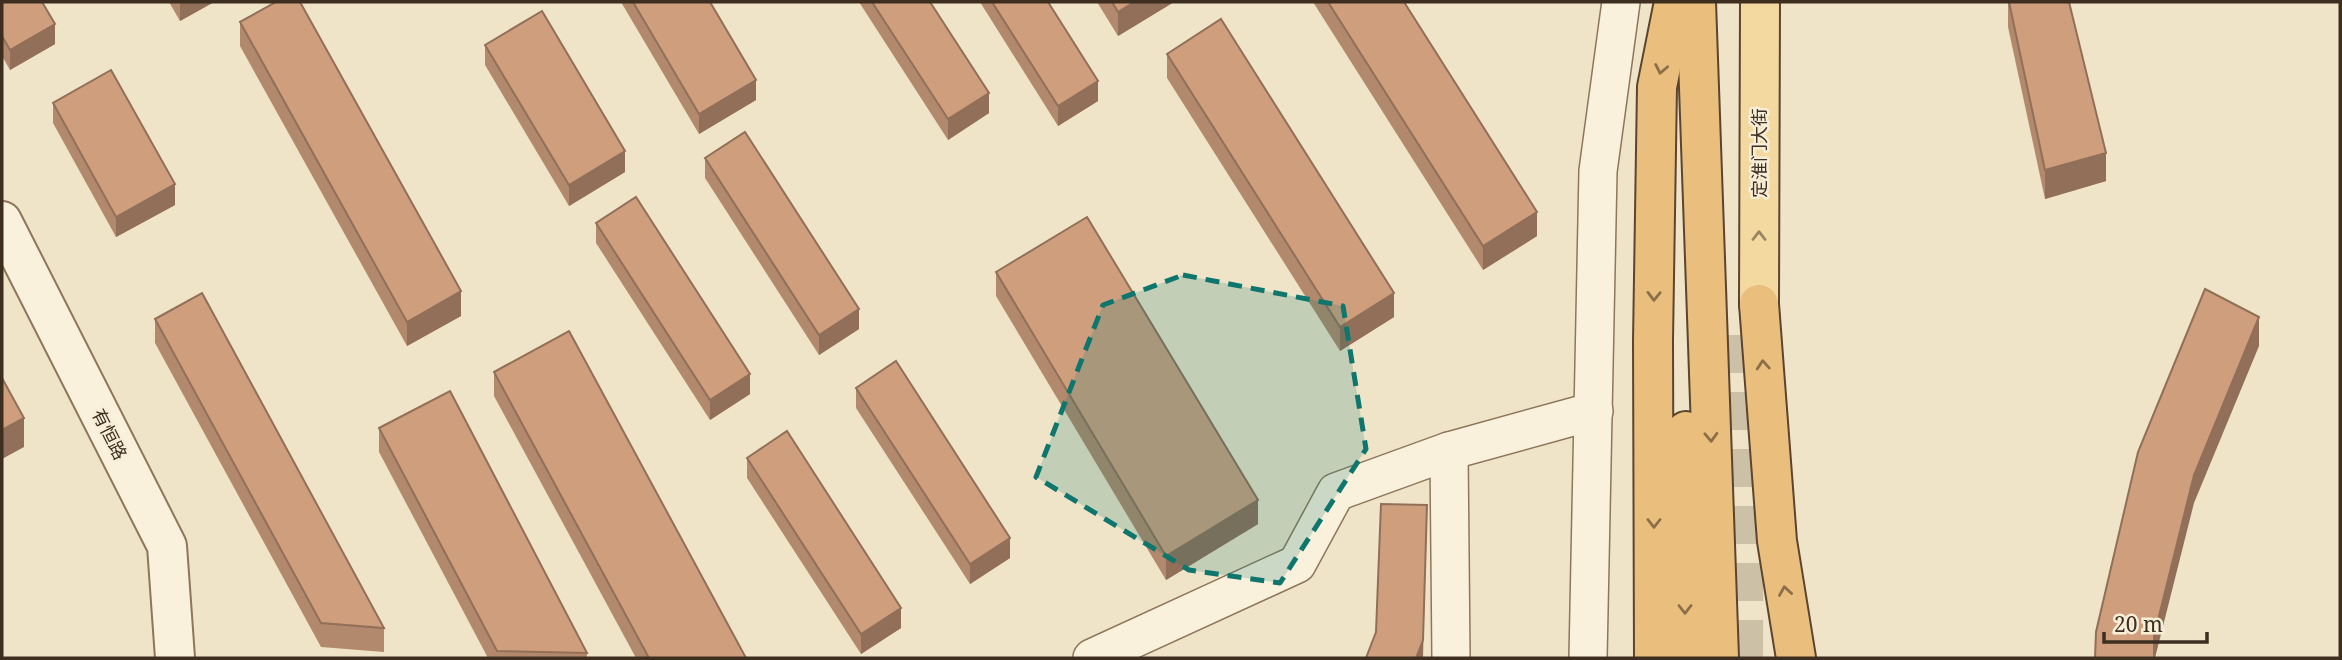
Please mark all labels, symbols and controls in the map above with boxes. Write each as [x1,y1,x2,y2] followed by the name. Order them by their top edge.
[1654,63,1669,75] one-way arrow
[1747,108,1771,198] street label: 定淮门大街
[1751,230,1767,241] one-way arrow
[1646,291,1662,302] one-way arrow
[1756,359,1771,370] one-way arrow
[87,404,133,464] street label: 有恒路
[1703,432,1719,443] one-way arrow
[1646,519,1662,529] one-way arrow
[1778,585,1793,597] one-way arrow
[2104,600,2207,644] scale bar
[1677,604,1693,615] one-way arrow
[2114,610,2163,638] text: 20 m

